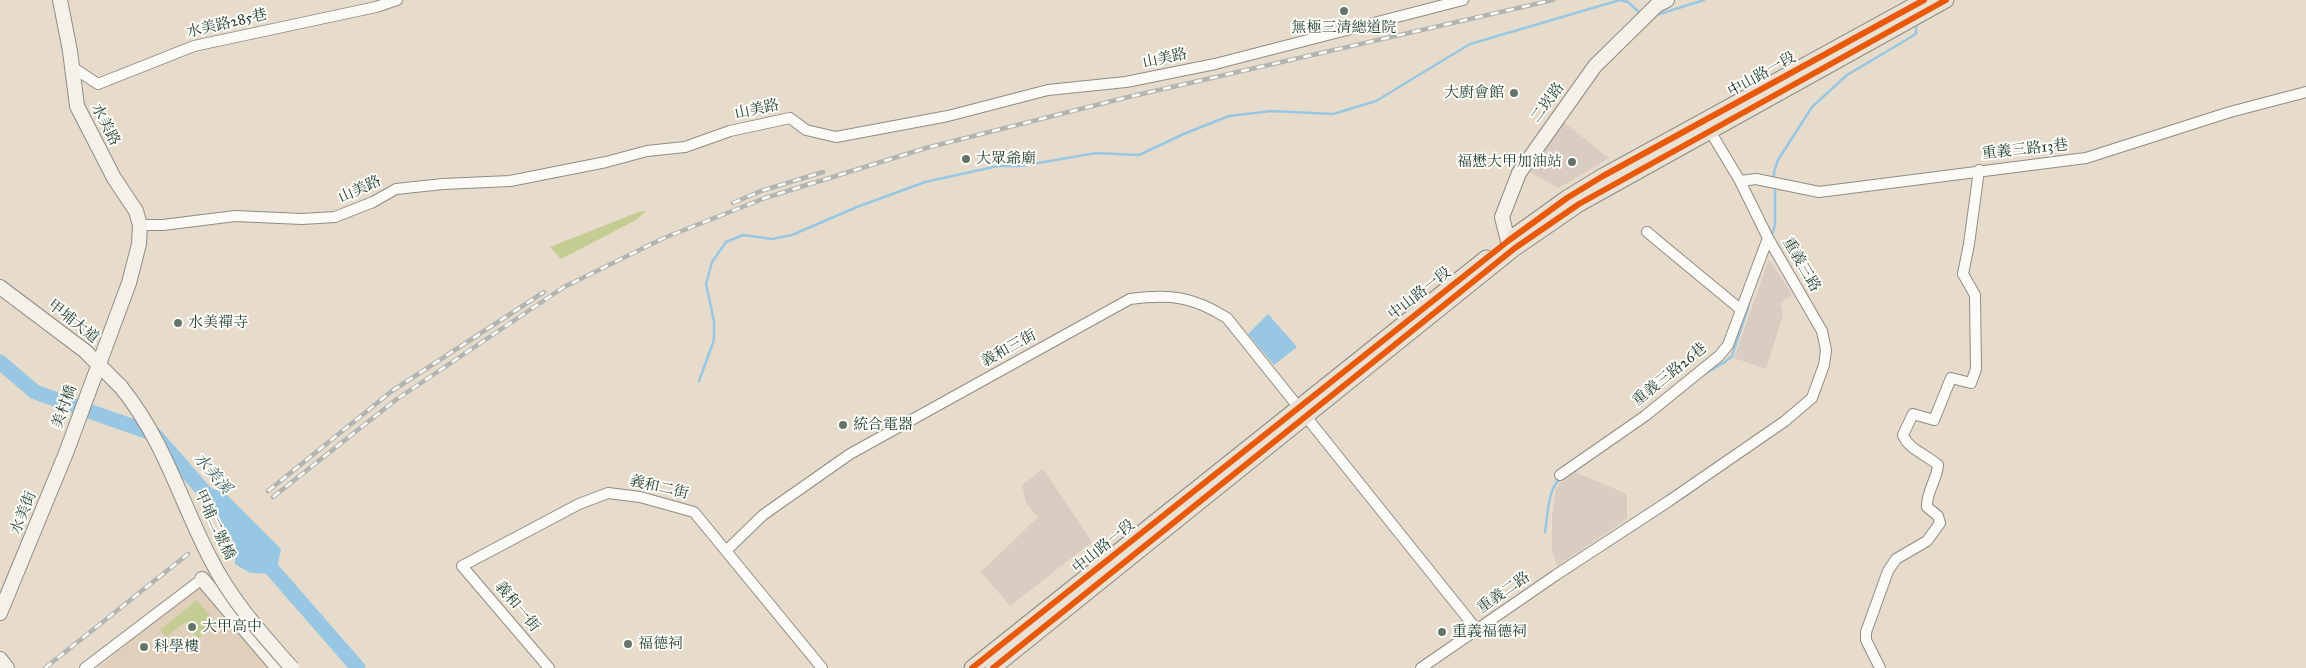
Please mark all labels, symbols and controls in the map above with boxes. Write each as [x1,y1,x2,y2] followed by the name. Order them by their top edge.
[1338,5,1350,17] marker: 無極三清總道院
[185,6,269,42] street label: 水美路285巷
[1292,19,1396,37] place label: 無極三清總道院
[1141,46,1189,72] street label: 山美路
[1725,49,1799,101] street label: 中山路一段
[1527,80,1569,126] street label: 二崁路
[1444,84,1504,102] place label: 大廚會館
[1508,87,1520,99] marker: 大廚會館
[733,97,781,123] street label: 山美路
[87,101,123,149] street label: 水美路
[1981,137,2069,163] street label: 重義三路13巷
[976,150,1036,168] place label: 大眾爺廟
[960,153,972,165] marker: 大眾爺廟
[1457,153,1562,171] place label: 福懋大甲加油站
[1566,156,1578,168] marker: 福懋大甲加油站
[336,173,384,207] street label: 山美路
[1778,235,1824,295] street label: 重義三路
[1385,264,1455,324] street label: 中山路一段
[44,296,102,348] street label: 甲埔大道
[188,314,248,332] place label: 水美禪寺
[172,317,184,329] marker: 水美禪寺
[978,327,1040,371] street label: 義和三街
[1629,340,1711,410] street label: 重義三路26巷
[49,383,81,431] street label: 美村橋
[853,416,913,434] place label: 統合電器
[837,419,849,431] marker: 統合電器
[189,450,235,498] water label: 水美溪
[628,472,690,504] street label: 義和二街
[190,487,238,563] street label: 甲埔二號橋
[7,489,41,537] street label: 水美街
[1069,516,1139,578] street label: 中山路一段
[1474,568,1534,618] street label: 重義二路
[491,578,543,636] street label: 義和一街
[202,618,262,636] place label: 大甲高中
[186,621,198,633] marker: 大甲高中
[1452,623,1527,641] place label: 重義福德祠
[1436,626,1448,638] marker: 重義福德祠
[638,635,683,653] place label: 福德祠
[154,638,199,656] place label: 科學樓
[622,638,634,650] marker: 福德祠
[138,641,150,653] marker: 科學樓

